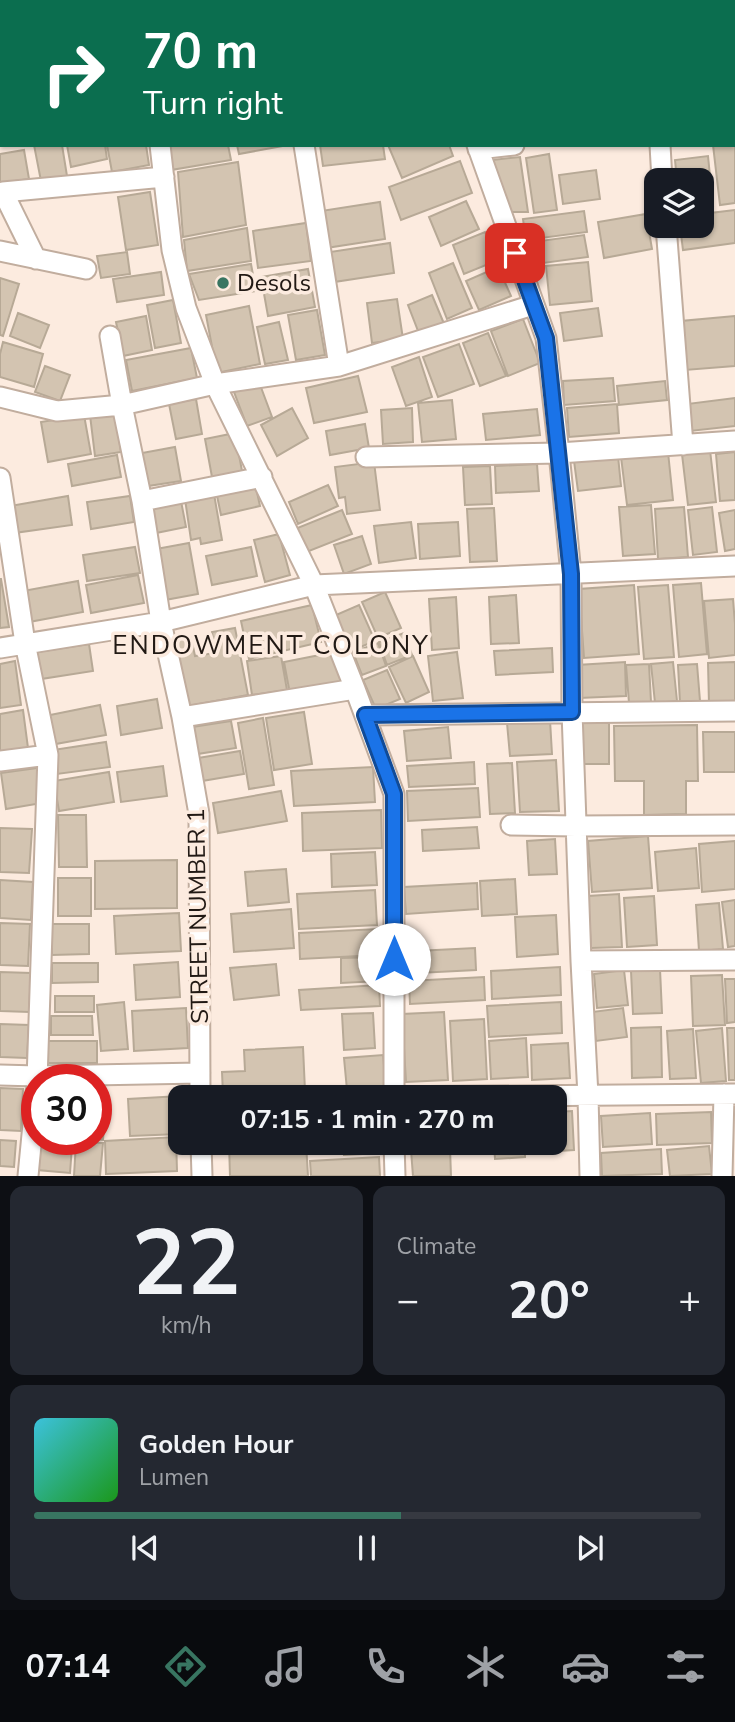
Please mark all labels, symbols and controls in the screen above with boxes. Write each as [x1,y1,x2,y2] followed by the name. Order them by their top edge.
[143,18,258,85] text: 70 m
[28,28,119,119] icon: right
[143,82,283,125] text: Turn right
[644,168,714,238] map controls
[644,168,714,238] button: layers
[485,223,545,283] pin
[496,234,534,272] icon: arrive
[237,267,311,299] place label: Desols
[215,275,231,291] marker: Desols
[112,628,430,663] district label: ENDOWMENT COLONY
[180,808,216,1024] street label: STREET NUMBER 1
[357,922,431,996] position arrow
[21,1064,112,1155] speed limit sign: 30
[241,1102,494,1137] text: 07:15 · 1 min · 270 m
[132,1202,241,1326] text: 22
[397,1231,476,1262] text: Climate
[508,1265,590,1336] text: 20°
[397,1275,419,1326] text: −
[678,1275,701,1326] text: +
[161,1310,212,1341] text: km/h
[139,1427,294,1462] text: Golden Hour
[139,1462,209,1493] text: Lumen
[126,1529,164,1567] icon: previous
[348,1529,386,1567] icon: pause
[571,1529,609,1567] icon: next
[161,1642,210,1691] icon: directions
[261,1642,310,1691] icon: music
[361,1642,410,1691] icon: phone
[461,1642,510,1691] icon: climate
[561,1642,610,1691] icon: car
[661,1642,710,1691] icon: filters
[25,1645,110,1688] text: 07:14

